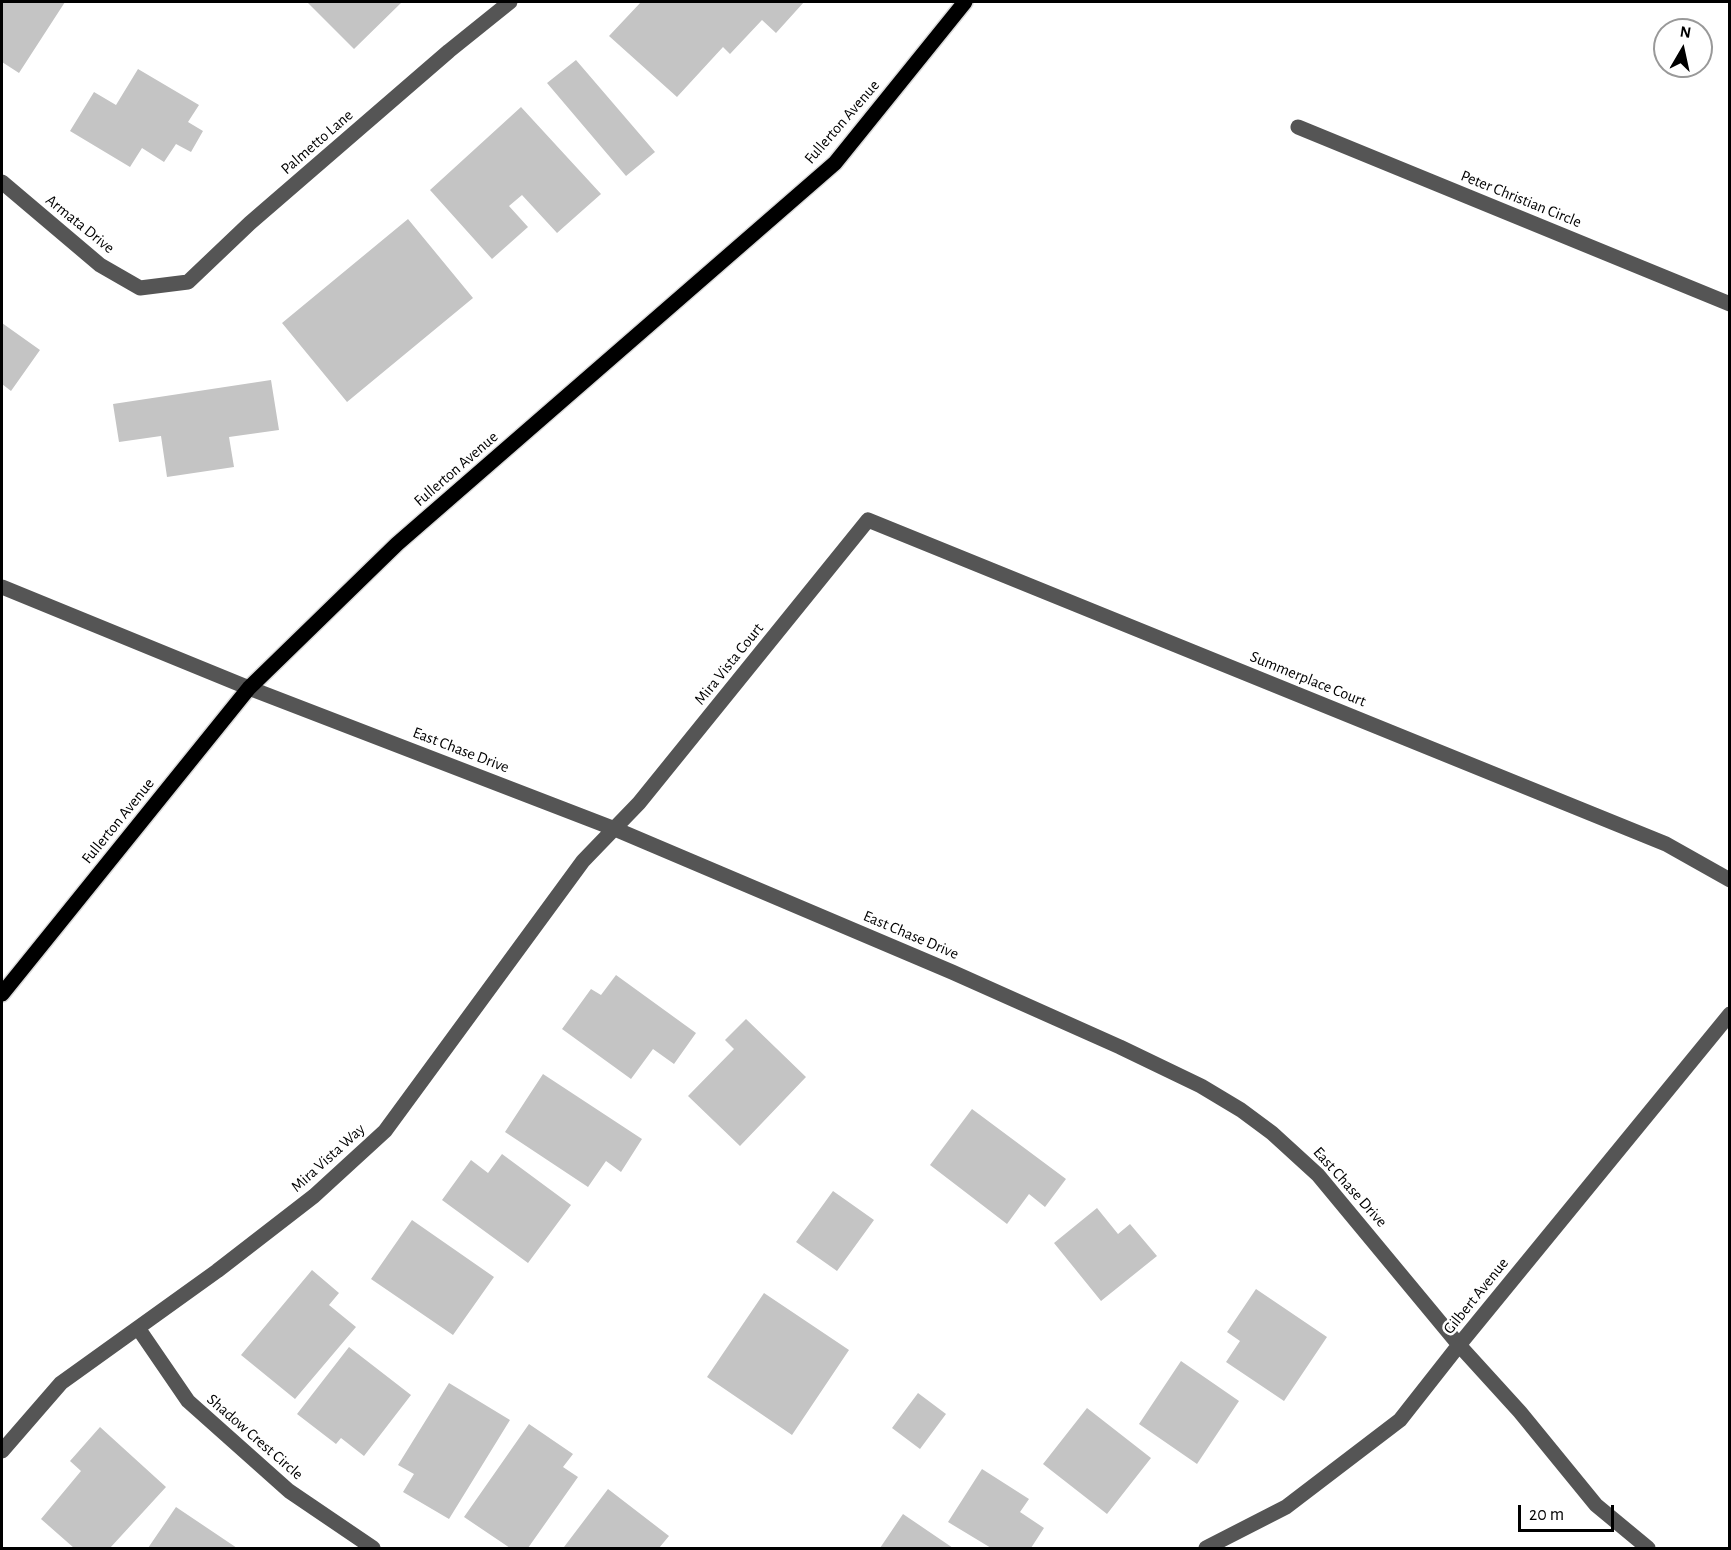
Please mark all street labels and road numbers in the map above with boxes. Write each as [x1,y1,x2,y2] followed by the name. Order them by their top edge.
[800,76,884,168] street label: Fullerton Avenue
[277,105,357,179] street label: Palmetto Lane
[1458,166,1584,232] street label: Peter Christian Circle
[42,190,118,258] street label: Armata Drive
[410,427,502,511] street label: Fullerton Avenue
[690,619,768,709] street label: Mira Vista Court
[1247,647,1369,711] street label: Summerplace Court
[410,723,512,777] street label: East Chase Drive
[78,774,158,868] street label: Fullerton Avenue
[860,906,962,964] street label: East Chase Drive
[287,1120,369,1196] street label: Mira Vista Way
[1309,1143,1391,1231] street label: East Chase Drive
[1439,1254,1513,1338] street label: Gilbert Avenue
[203,1390,307,1484] street label: Shadow Crest Circle

